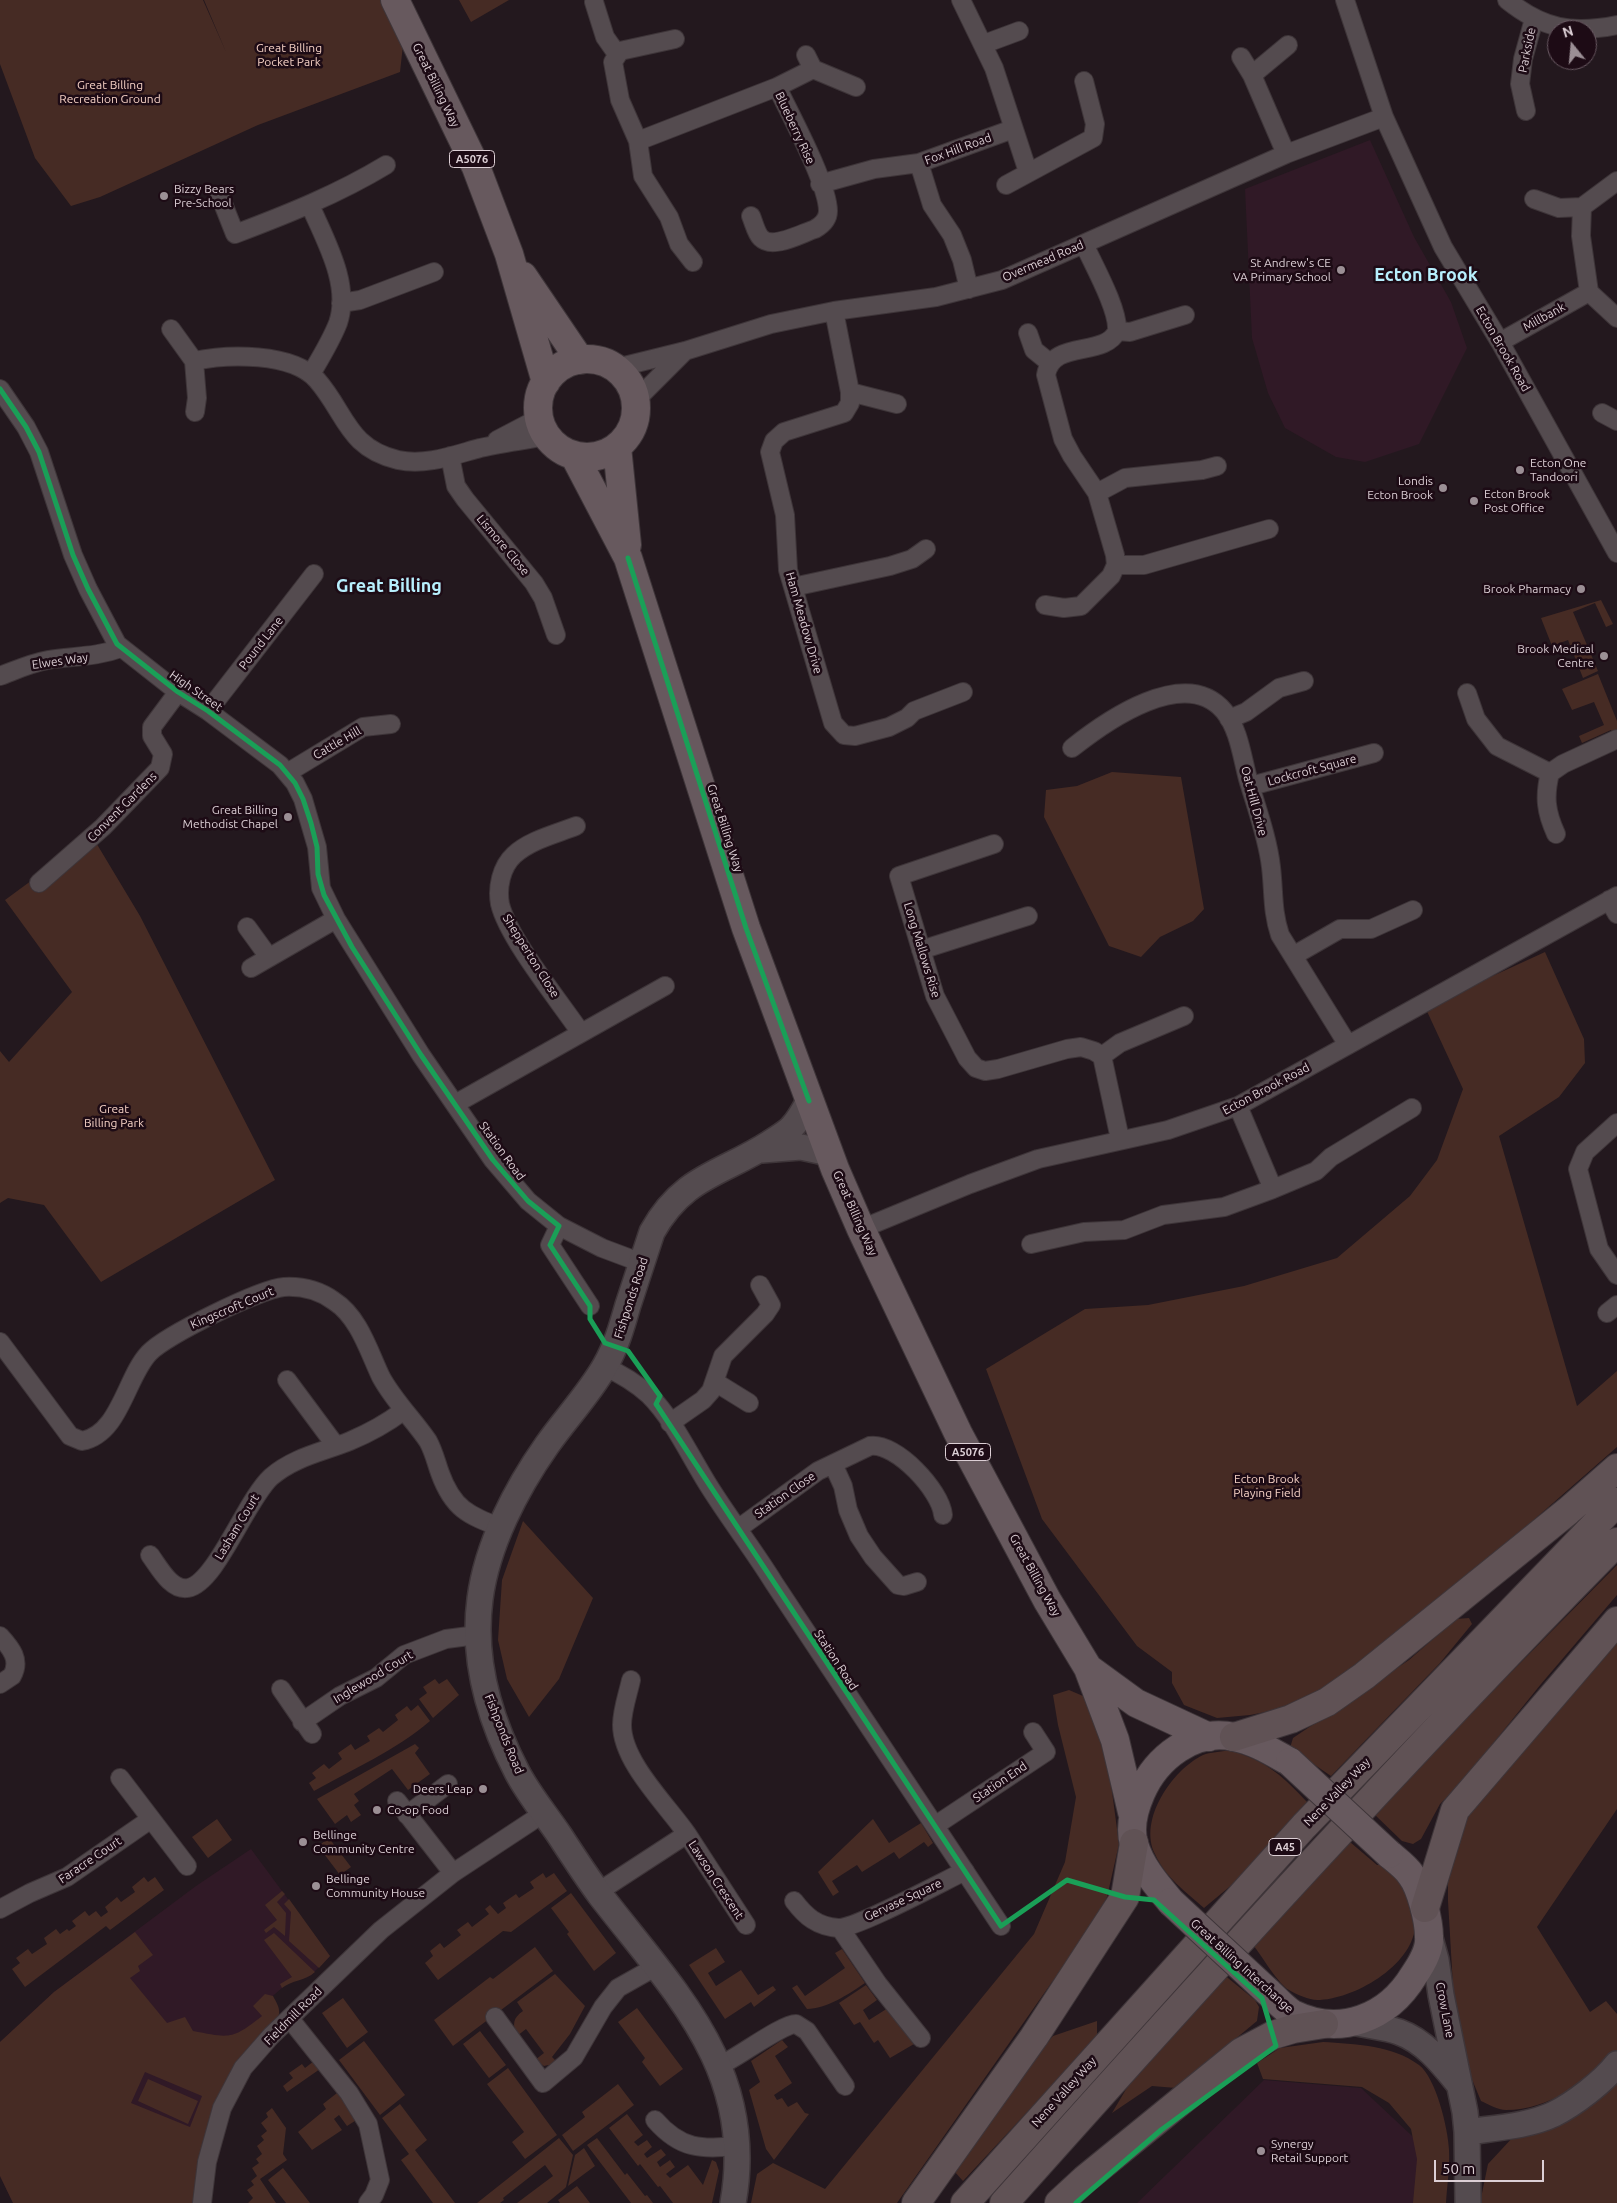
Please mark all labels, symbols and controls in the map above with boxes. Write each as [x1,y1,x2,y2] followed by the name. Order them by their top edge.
[1547,20,1597,70] north arrow
[1561,22,1575,41] text: N
[1515,26,1539,74] street label: Parkside
[256,41,322,69] park label: Great Billing Pocket Park
[409,41,463,129] street label: Great Billing Way
[59,78,161,106] park label: Great Billing Recreation Ground
[772,90,818,166] street label: Blueberry Rise
[923,130,993,168] street label: Fox Hill Road
[450,150,494,168] road number: A5076
[174,182,234,210] place label: Bizzy Bears Pre-School
[158,190,170,202] marker: Bizzy Bears Pre-School
[1000,237,1086,285] street label: Overmead Road
[1233,256,1331,284] place label: St Andrew's CE VA Primary School
[1335,264,1347,276] marker: St Andrew's CE VA Primary School
[1374,264,1478,286] district label: Ecton Brook
[1521,300,1567,334] street label: Millbank
[1473,304,1533,394] street label: Ecton Brook Road
[1530,456,1586,484] place label: Ecton One Tandoori
[1514,464,1526,476] marker: Ecton One Tandoori
[1367,474,1433,502] place label: Londis Ecton Brook
[1437,482,1449,494] marker: Londis Ecton Brook
[1484,487,1550,515] place label: Ecton Brook Post Office
[1468,495,1480,507] marker: Ecton Brook Post Office
[473,512,533,578] street label: Lismore Close
[783,570,825,676] street label: Ham Meadow Drive
[336,575,442,597] district label: Great Billing
[1483,582,1571,596] place label: Brook Pharmacy
[1575,583,1587,595] marker: Brook Pharmacy
[236,614,286,672] street label: Pound Lane
[1517,642,1594,670] place label: Brook Medical Centre
[31,650,89,672] street label: Elwes Way
[1598,650,1610,662] marker: Brook Medical Centre
[167,668,225,714] street label: High Street
[310,724,364,762] street label: Cattle Hill
[1266,751,1358,789] street label: Lockcroft Square
[1238,765,1270,837] street label: Oat Hill Drive
[84,769,160,845] street label: Convent Gardens
[704,782,746,874] street label: Great Billing Way
[183,803,278,831] place label: Great Billing Methodist Chapel
[282,811,294,823] marker: Great Billing Methodist Chapel
[901,901,943,999] street label: Long Mallows Rise
[500,912,562,1000] street label: Shepperton Close
[1220,1060,1312,1118] street label: Ecton Brook Road
[84,1102,144,1130] park label: Great Billing Park
[476,1119,528,1183] street label: Station Road
[830,1168,880,1258] street label: Great Billing Way
[611,1255,651,1341] street label: Fishponds Road
[188,1284,276,1332] street label: Kingscroft Court
[946,1444,990,1460] road number: A5076
[752,1469,818,1521] street label: Station Close
[1233,1472,1301,1500] park label: Ecton Brook Playing Field
[212,1492,262,1562] street label: Lasham Court
[1006,1531,1064,1619] street label: Great Billing Way
[811,1627,861,1693] street label: Station Road
[331,1648,415,1706] street label: Inglewood Court
[481,1692,527,1776] street label: Fishponds Road
[1301,1755,1373,1829] street label: Nene Valley Way
[970,1759,1030,1805] street label: Station End
[413,1782,473,1796] place label: Deers Leap
[477,1783,489,1795] marker: Deers Leap
[387,1803,449,1817] place label: Co-op Food
[371,1804,383,1816] marker: Co-op Food
[313,1828,415,1856] place label: Bellinge Community Centre
[56,1834,124,1886] street label: Faracre Court
[297,1836,309,1848] marker: Bellinge Community Centre
[685,1838,747,1922] street label: Lawson Crescent
[1269,1838,1301,1855] road number: A45
[326,1872,425,1900] place label: Bellinge Community House
[862,1876,944,1924] street label: Gervase Square
[310,1880,322,1892] marker: Bellinge Community House
[1187,1916,1297,2016] street label: Great Billing Interchange
[1433,1981,1457,2039] street label: Crow Lane
[261,1984,325,2048] street label: Fieldmill Road
[1029,2054,1099,2130] street label: Nene Valley Way
[1271,2137,1348,2165] place label: Synergy Retail Support
[1255,2145,1267,2157] marker: Synergy Retail Support
[1437,2150,1547,2182] scale bar
[1442,2160,1475,2177] text: 50 m

